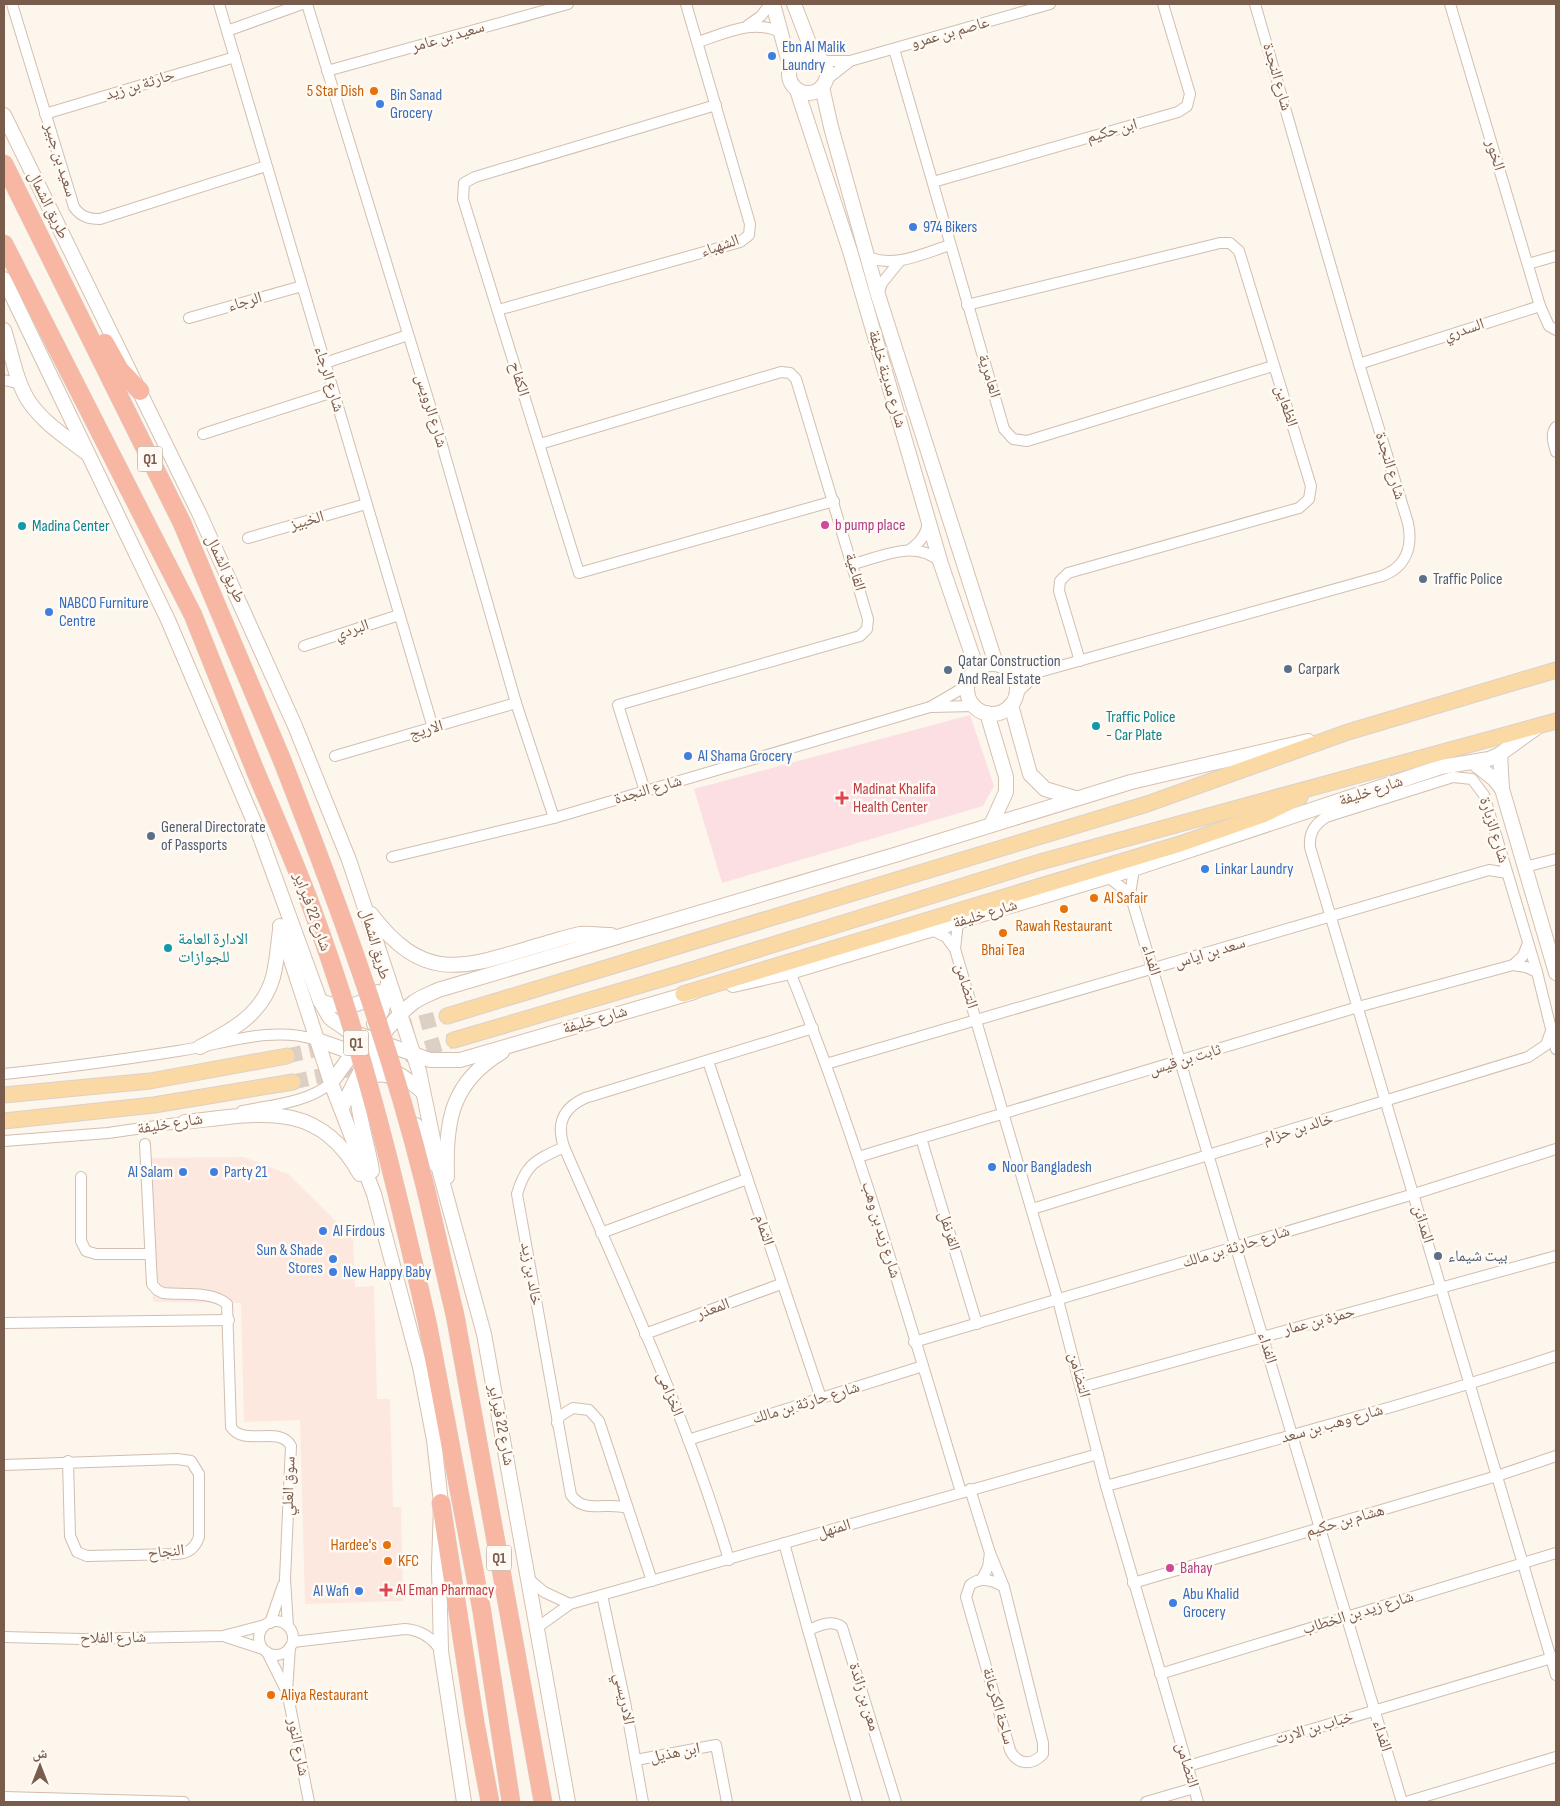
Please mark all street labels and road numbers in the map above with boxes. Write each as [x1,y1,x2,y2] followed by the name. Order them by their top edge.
[909,13,991,53] street label: عاصم بن عمرو
[408,17,487,57] street label: سعيد بن عامر
[1258,41,1296,113] street label: شارع النجدة
[103,66,177,104] street label: حارثة بن زيد
[1084,115,1140,147] street label: ابن حكيم
[39,120,80,199] street label: سعيد بن جبير
[1481,136,1509,173] street label: الخور
[23,168,73,242] street label: طريق الشمال
[698,231,742,261] street label: الشهباء
[226,288,264,316] street label: الرجاء
[1441,315,1487,347] street label: السدري
[864,328,910,430] street label: شارع مدينة خليفة
[310,344,348,414] street label: شارع الرجاء
[973,352,1005,400] street label: العامرية
[505,360,533,398] street label: الكفاح
[411,372,451,450] street label: شارع الرويس
[1270,383,1302,429] street label: الظعاين
[1371,430,1409,502] street label: شارع النجدة
[138,446,162,472] road number: Q1
[287,507,326,535] street label: الخبيز
[201,532,249,606] street label: طريق الشمال
[841,551,869,593] street label: القاعية
[332,616,372,646] street label: البردي
[407,716,445,744] street label: الاريج
[612,771,684,809] street label: شارع النجدة
[1337,772,1405,810] street label: شارع خليفة
[1475,795,1513,865] street label: شارع الزبارة
[289,869,335,954] street label: شارع 22 فبراير
[951,895,1019,933] street label: شارع خليفة
[356,906,394,982] street label: طريق الشمال
[1172,933,1248,973] street label: سعد بن اياس
[1137,942,1165,978] street label: الفداء
[950,961,982,1011] street label: التضامن
[561,1002,629,1038] street label: شارع خليفة
[344,1030,368,1056] road number: Q1
[1147,1040,1224,1080] street label: ثابت بن قيس
[136,1109,204,1139] street label: شارع خليفة
[1261,1109,1335,1149] street label: خالد بن حزام
[857,1180,905,1280] street label: شارع زيد بن وهب
[1408,1203,1438,1245] street label: المدائن
[934,1209,964,1253] street label: القرنفل
[750,1212,778,1248] street label: الثمام
[1180,1222,1292,1272] street label: شارع حارثة بن مالك
[516,1241,546,1307] street label: خالد بن زيد
[693,1294,732,1324] street label: المعذر
[1280,1302,1357,1340] street label: حمزة بن عمار
[1253,1330,1281,1366] street label: الفداء
[1064,1350,1094,1400] street label: التضامن
[652,1369,688,1419] street label: الخزامى
[750,1378,862,1428] street label: شارع حارثة بن مالك
[484,1382,518,1467] street label: شارع 22 فبراير
[1279,1400,1385,1448] street label: شارع وهب بن سعد
[278,1456,302,1516] street label: سوق العلي
[1303,1501,1387,1541] street label: هشام بن حكيم
[815,1515,853,1543] street label: المنهل
[147,1541,185,1563] street label: النجاح
[486,1546,512,1570] road number: Q1
[1300,1587,1416,1639] street label: شارع زيد بن الخطاب
[80,1628,146,1648] street label: شارع الفلاح
[845,1660,883,1734] street label: معن بن زائدة
[978,1665,1018,1747] street label: ساحة الكرعانة
[608,1672,638,1727] street label: الادريسي
[1273,1707,1355,1749] street label: خباب بن الارت
[283,1715,313,1778] street label: شارع النور
[1368,1718,1396,1754] street label: الفداء
[648,1739,702,1767] street label: ابن هذيل
[1171,1740,1203,1790] street label: التضامن

